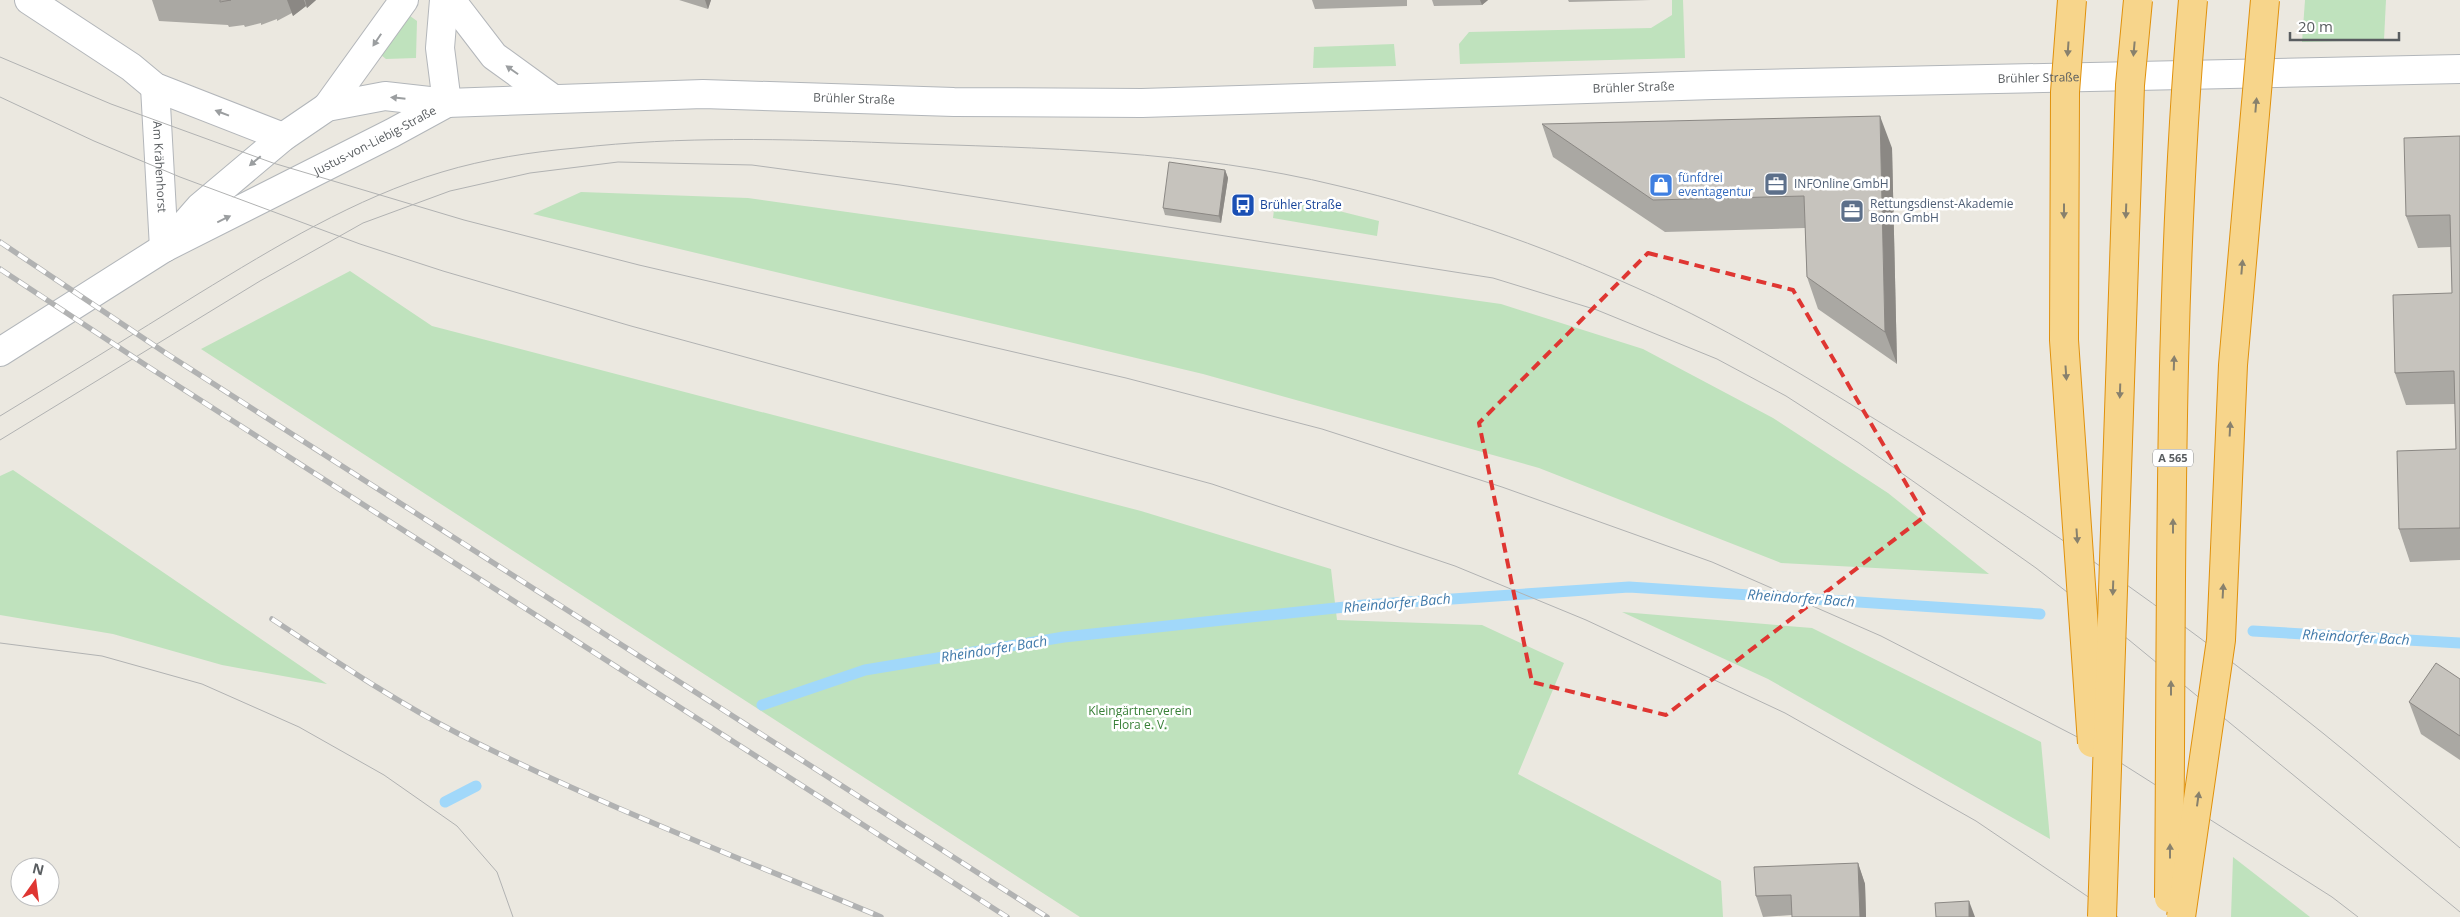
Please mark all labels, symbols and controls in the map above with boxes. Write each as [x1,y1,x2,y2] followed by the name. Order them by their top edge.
[2290,10,2399,42] scale bar
[2298,16,2333,36] text: 20 m
[372,33,382,47] one-way arrow
[2064,41,2072,57] one-way arrow
[2129,41,2137,57] one-way arrow
[505,65,519,75] one-way arrow
[1997,68,2080,87] street label: Brühler Straße
[1592,77,1675,97] street label: Brühler Straße
[813,89,895,108] street label: Brühler Straße
[390,94,406,102] one-way arrow
[2252,96,2260,112] one-way arrow
[310,101,439,179] street label: Justus-von-Liebig-Straße
[214,109,229,117] one-way arrow
[149,121,171,213] street label: Am Krähenhorst
[248,156,261,167] one-way arrow
[1678,169,1753,200] place label: fünfdrei eventagentur
[1763,171,1789,197] office icon: INFOnline GmbH
[1648,172,1674,198] shop icon: fünfdrei eventagentur
[1794,175,1889,192] place label: INFOnline GmbH
[1230,192,1256,218] bus stop icon: Brühler Straße
[1870,195,2014,226] place label: Rettungsdienst-Akademie Bonn GmbH
[1260,196,1342,213] place label: Brühler Straße
[1839,198,1865,224] office icon: Rettungsdienst-Akademie Bonn GmbH
[2060,203,2068,219] one-way arrow
[2122,203,2130,219] one-way arrow
[216,215,231,223] one-way arrow
[2238,258,2246,274] one-way arrow
[2170,355,2178,371] one-way arrow
[2062,366,2070,382] one-way arrow
[2115,383,2123,399] one-way arrow
[2227,420,2235,436] one-way arrow
[2153,449,2193,466] road number: A 565
[2169,518,2177,534] one-way arrow
[2074,528,2082,544] one-way arrow
[2108,580,2116,596] one-way arrow
[2220,583,2228,599] one-way arrow
[1747,584,1855,611] water label: Rheindorfer Bach
[1343,588,1451,617] water label: Rheindorfer Bach
[2302,624,2410,649] water label: Rheindorfer Bach
[939,631,1048,666] water label: Rheindorfer Bach
[2167,680,2175,696] one-way arrow
[1088,702,1192,733] park label: Kleingärtnerverein Flora e. V.
[2194,791,2202,807] one-way arrow
[2166,843,2174,859] one-way arrow
[10,857,60,907] north arrow
[30,858,46,879] text: N

